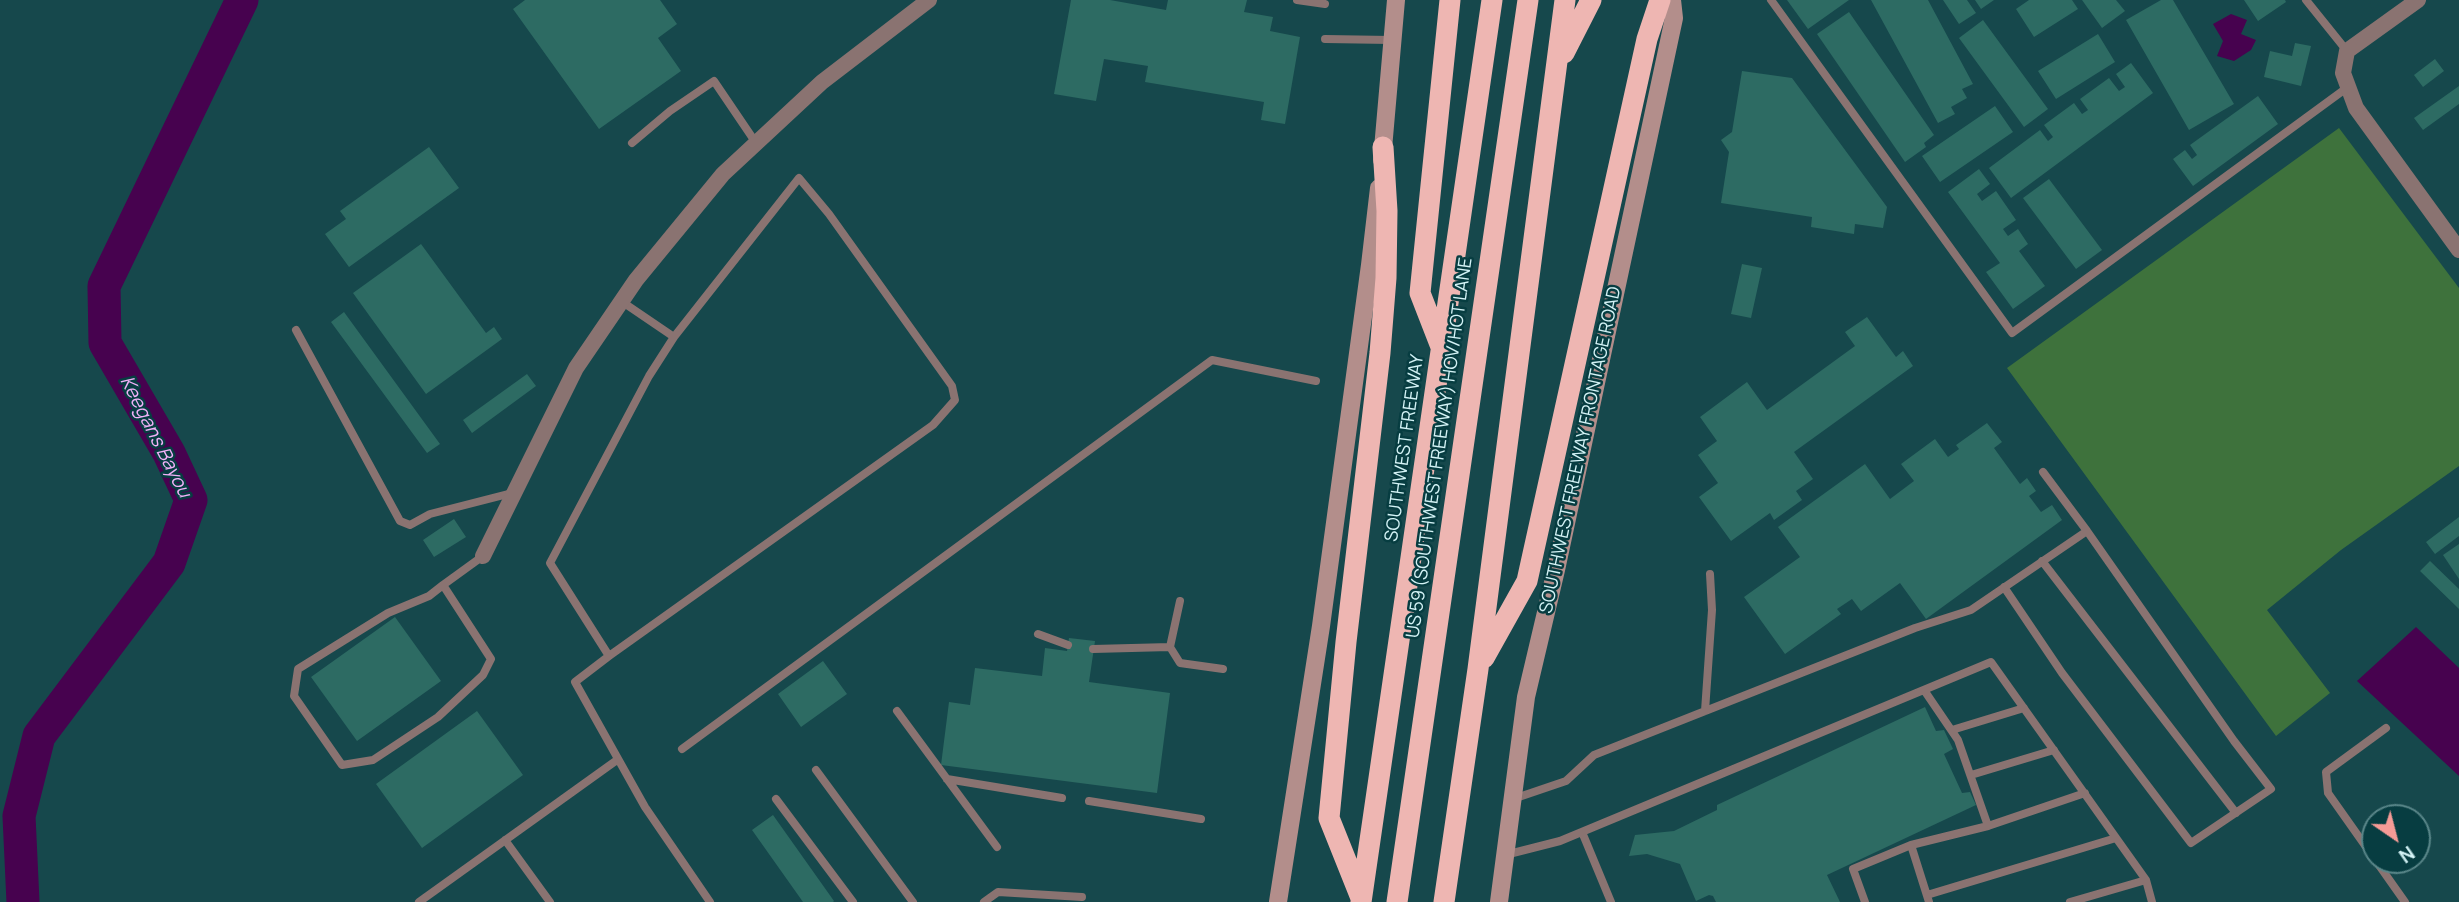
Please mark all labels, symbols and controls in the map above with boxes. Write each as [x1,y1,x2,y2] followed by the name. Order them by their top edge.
[1403,256,1477,640] street label: US 59 (SOUTHWEST FREEWAY) HOV/HOT LANE
[1536,285,1626,615] street label: SOUTHWEST FREEWAY FRONTAGE ROAD
[1381,353,1429,543] street label: SOUTHWEST FREEWAY
[115,372,195,502] water label: Keegans Bayou
[2361,804,2431,874] north arrow
[2394,840,2420,869] text: N

